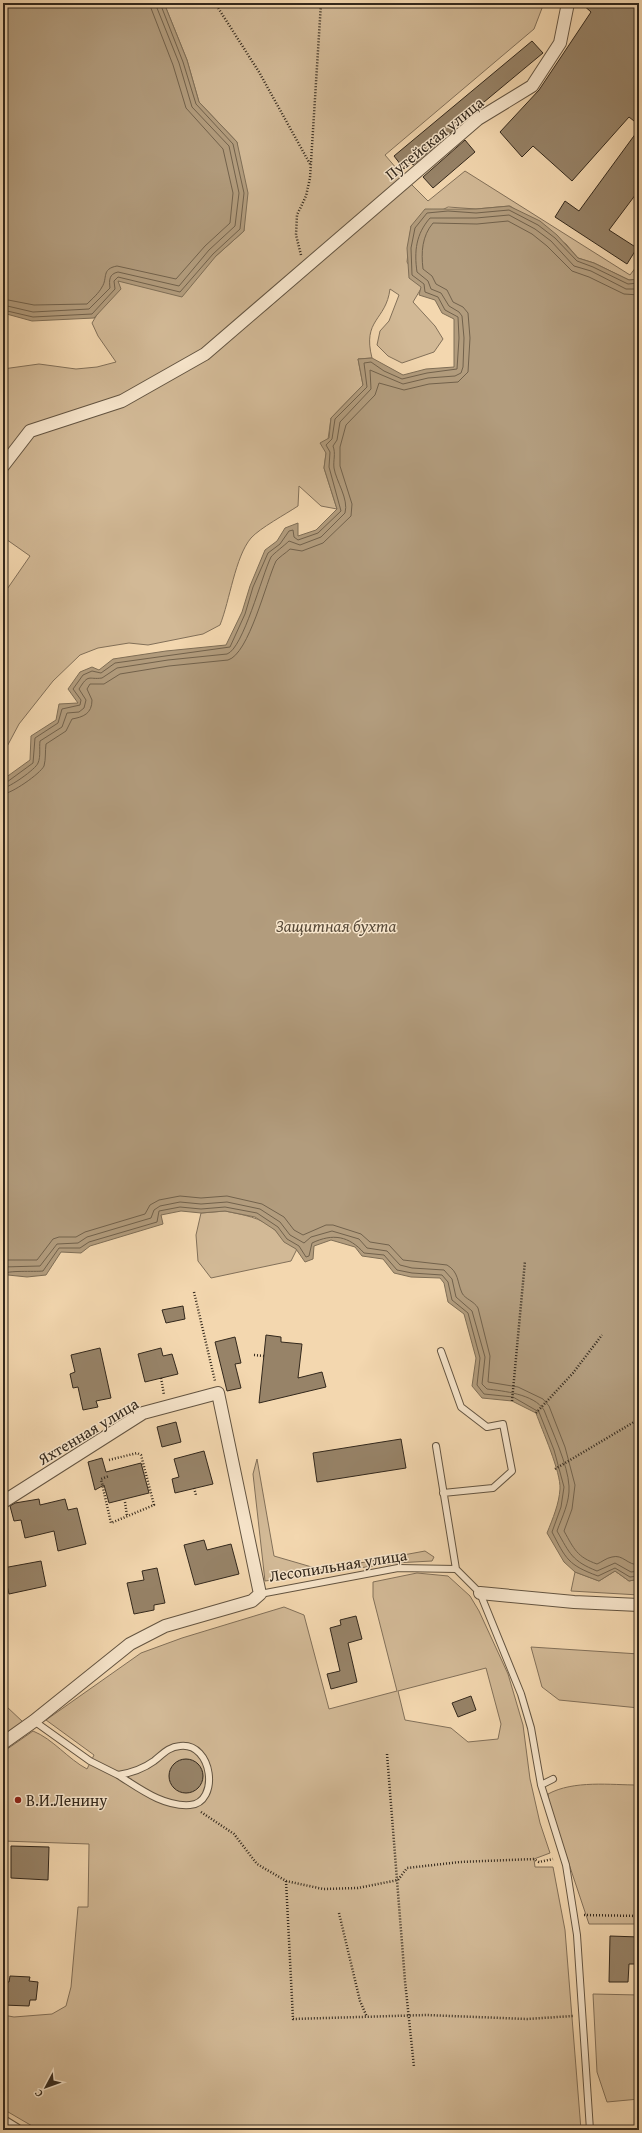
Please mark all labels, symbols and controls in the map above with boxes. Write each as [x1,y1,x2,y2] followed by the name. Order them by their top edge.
[379,90,489,185] street label: Путейская улица
[276,913,396,938] water label: Защитная бухта
[32,1391,143,1471] street label: Яхтенная улица
[267,1542,409,1588] street label: Лесопильная улица
[26,1788,108,1812] place label: В.И.Ленину
[13,1795,23,1805] marker: В.И.Ленину
[26,2067,66,2107] north arrow
[30,2086,47,2101] text: С

